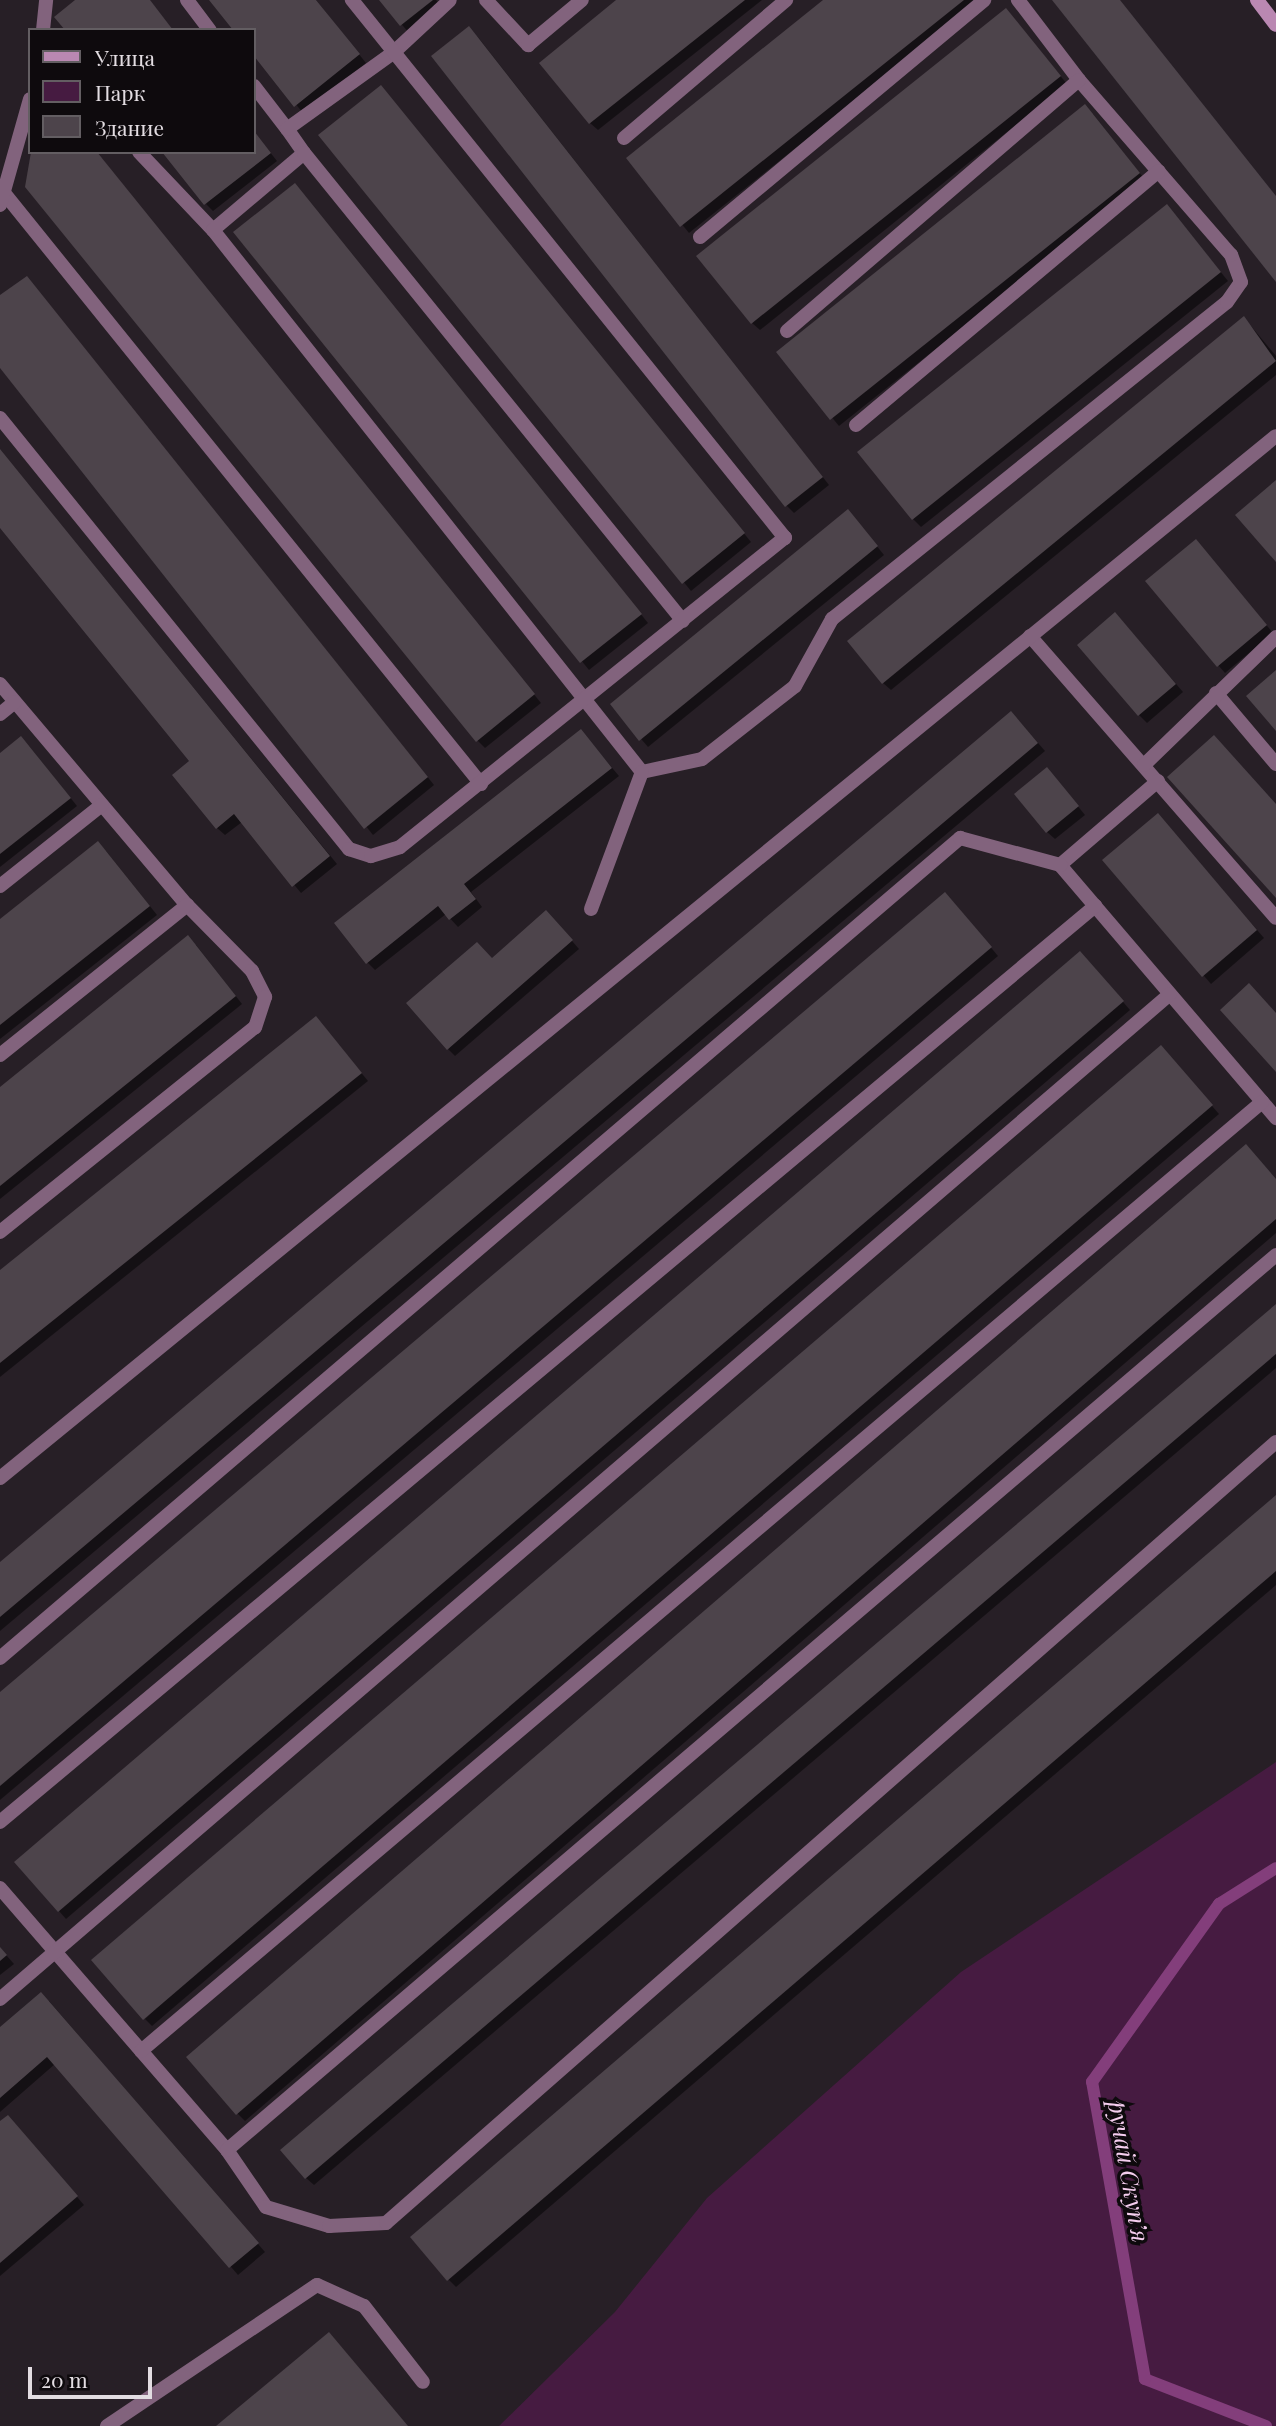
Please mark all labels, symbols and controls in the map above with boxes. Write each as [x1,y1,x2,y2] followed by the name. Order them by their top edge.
[28,28,256,154] legend
[95,43,155,71] text: Улица
[95,78,145,106] text: Парк
[95,113,164,141] text: Здание
[1102,2098,1156,2244] water label: ручай Скупʼя
[32,2352,156,2396] scale bar
[41,2365,88,2393] text: 20 m

